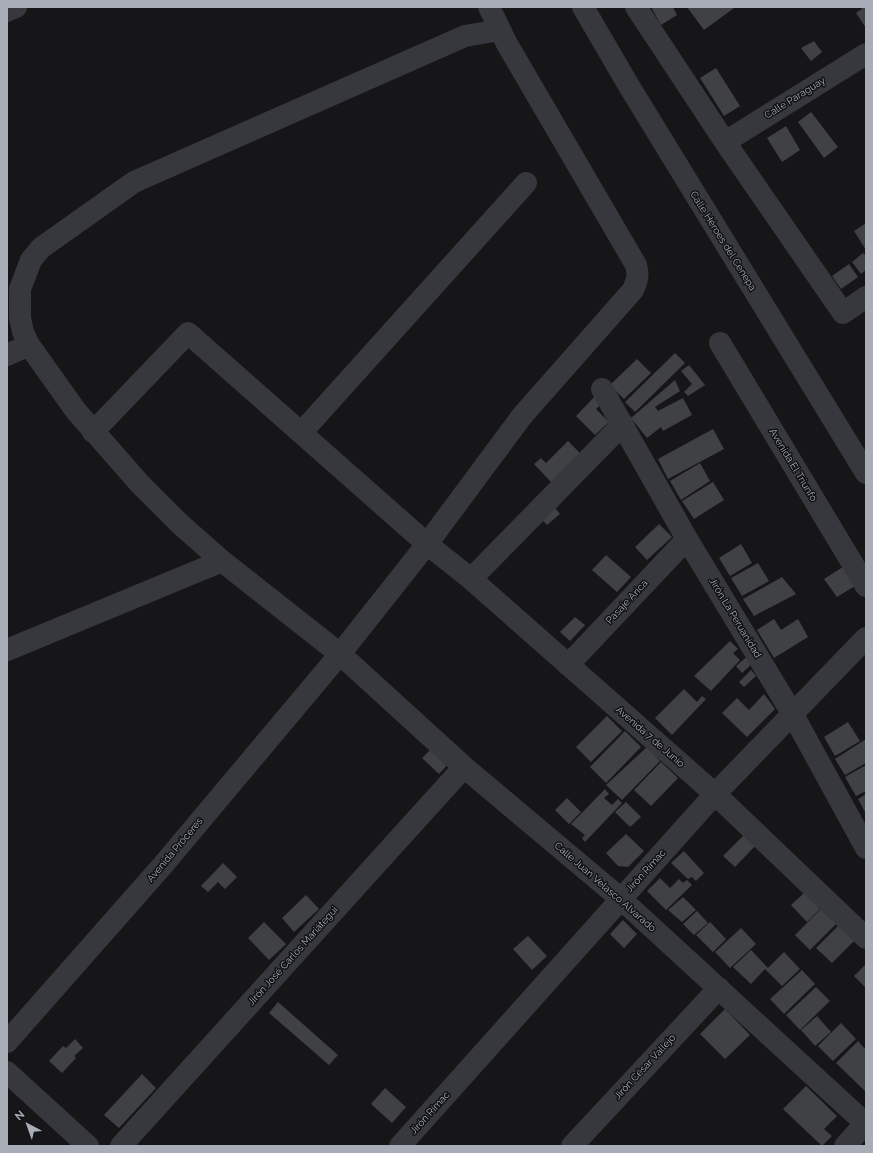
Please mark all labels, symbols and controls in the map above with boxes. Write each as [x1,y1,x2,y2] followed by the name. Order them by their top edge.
[762,74,828,122] street label: Calle Paraguay
[687,189,759,293] street label: Calle Héroes del Cenepa
[767,426,819,504] street label: Avenida El Triunfo
[706,576,764,660] street label: Jirón La Peruanidad
[604,577,650,627] street label: Pasaje Arica
[613,704,687,770] street label: Avenida 7 de Junio
[145,815,205,885] street label: Avenida Próceres
[552,840,658,934] street label: Calle Juan Velasco Alvarado
[624,847,668,895] street label: Jirón Rímac
[245,904,341,1008] street label: Jirón José Carlos Mariátegui
[612,1032,678,1102] street label: Jirón César Vallejo
[408,1089,452,1137] street label: Jirón Rímac
[8,1105,48,1145] north arrow
[12,1108,27,1123] text: N

